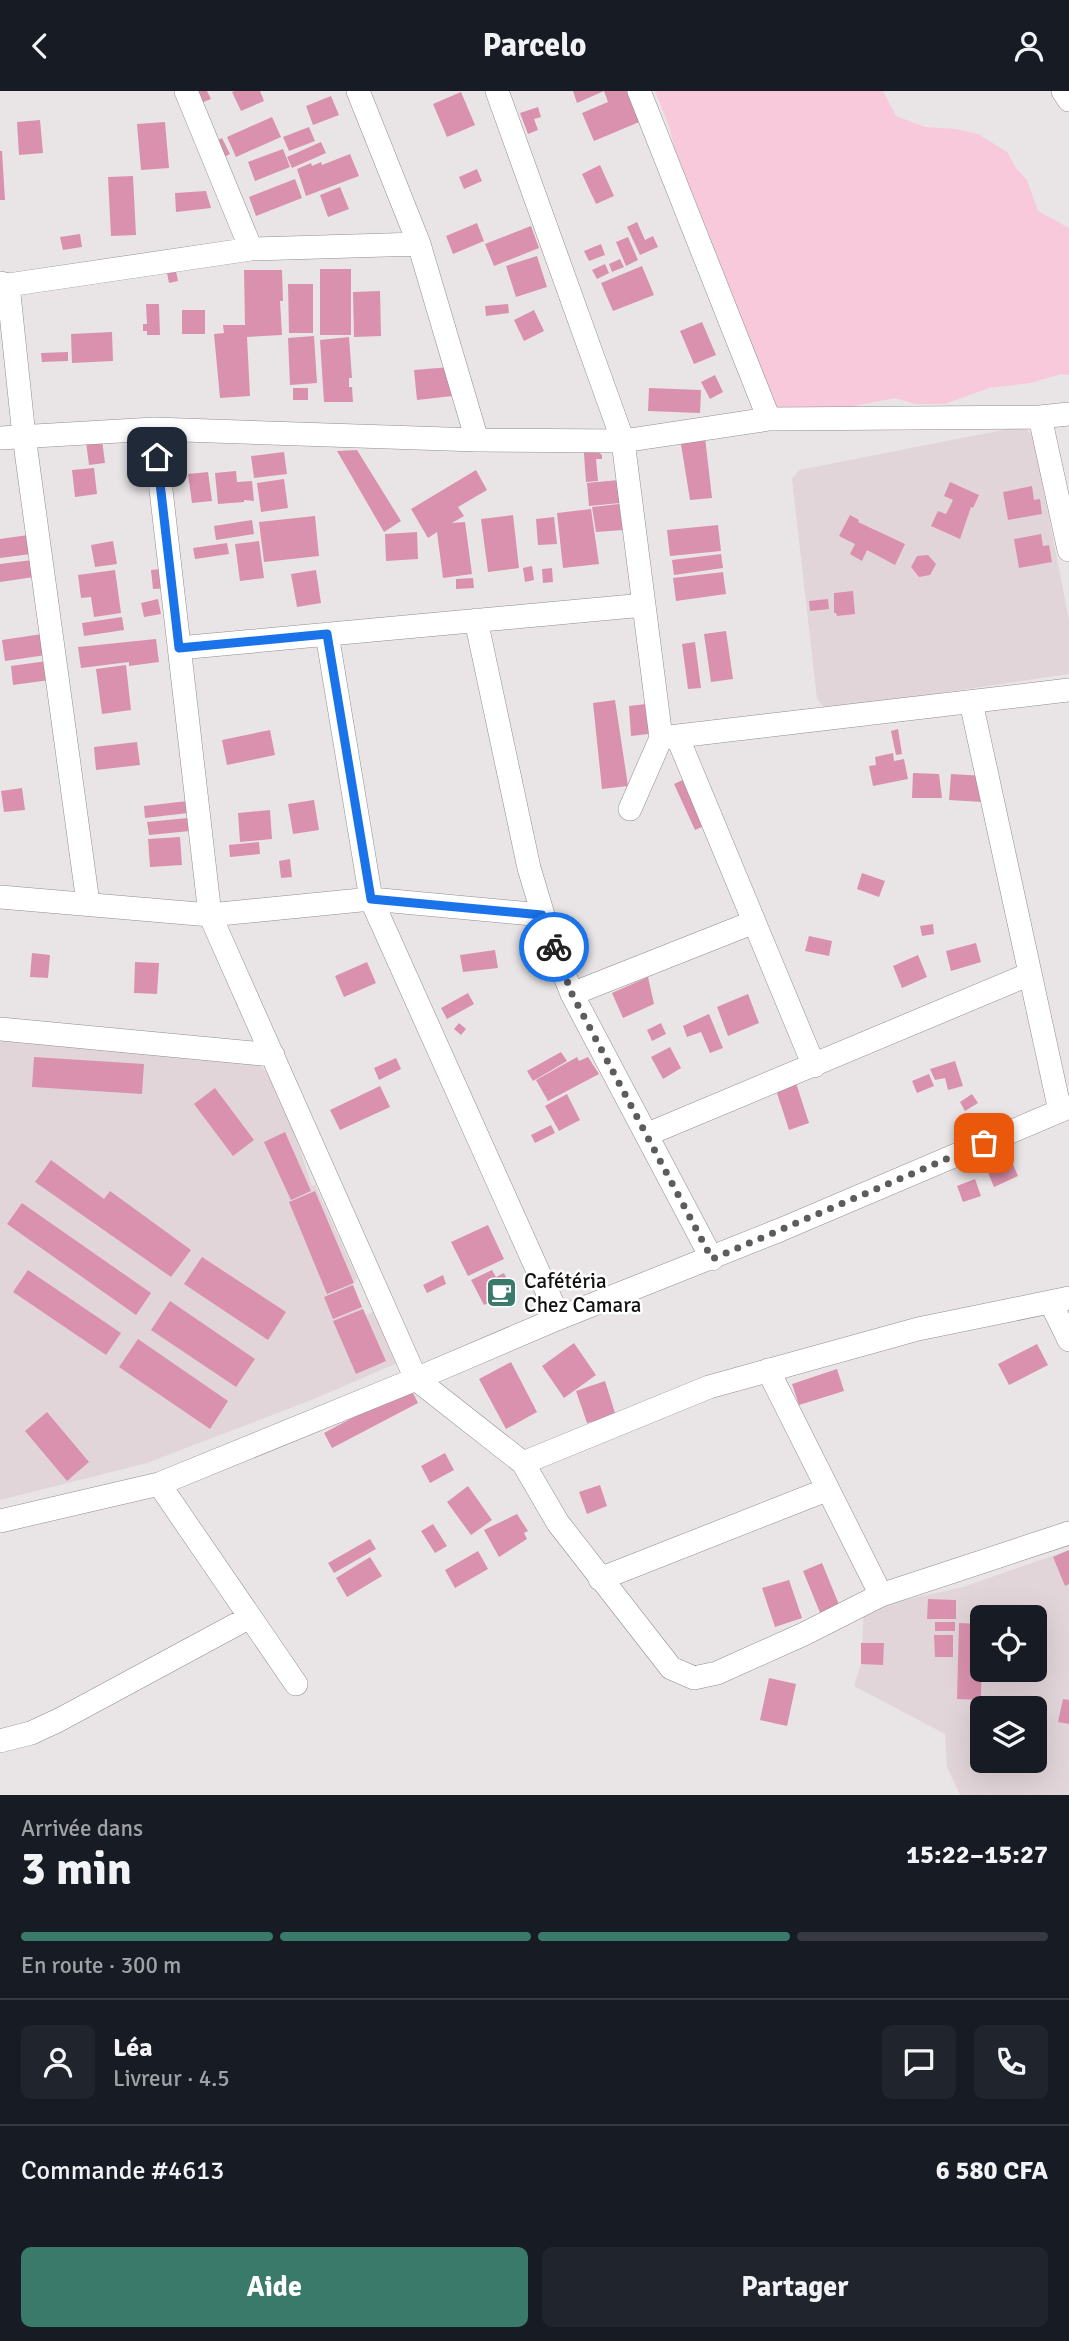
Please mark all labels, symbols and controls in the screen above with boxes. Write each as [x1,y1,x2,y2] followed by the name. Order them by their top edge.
[482,26,587,65] text: Parcelo
[21,27,59,65] icon: back
[1010,27,1048,65] icon: person
[127,427,187,487] pin
[138,438,176,476] icon: home
[519,912,589,982] courier
[535,928,573,966] icon: bike
[954,1113,1014,1173] pin
[965,1124,1003,1162] icon: bag
[524,1268,641,1318] place label: Cafétéria Chez Camara
[484,1276,518,1310] cafe icon: Cafétéria Chez Camara
[970,1605,1047,1773] map controls
[970,1605,1047,1682] button: locate
[970,1696,1047,1773] button: layers
[21,1814,143,1843] text: Arrivée dans
[906,1839,1048,1871] text: 15:22–15:27
[21,1841,132,1897] text: 3 min
[21,1951,181,1980] text: En route · 300 m
[21,2025,95,2099] button: person
[882,2025,956,2099] button: chat
[974,2025,1048,2099] button: phone
[113,2032,153,2064] text: Léa
[113,2064,230,2093] text: Livreur · 4.5
[21,2155,224,2187] text: Commande #4613
[936,2155,1048,2187] text: 6 580 CFA
[21,2247,528,2327] button: Aide
[542,2247,1048,2327] button: Partager

